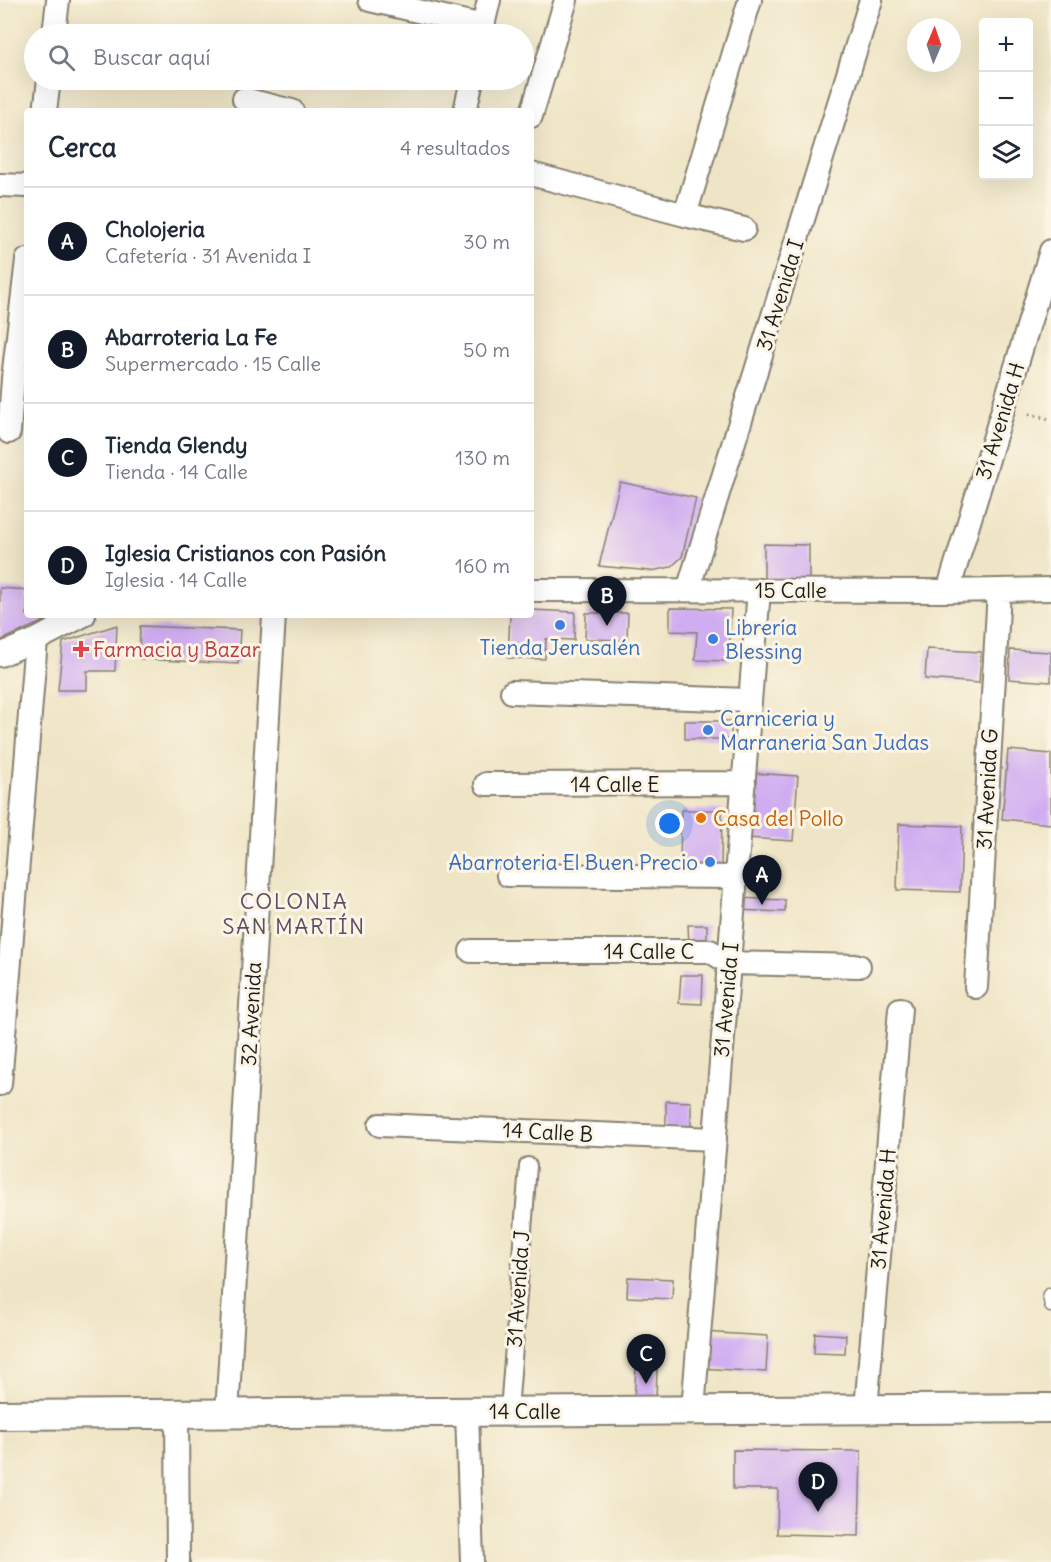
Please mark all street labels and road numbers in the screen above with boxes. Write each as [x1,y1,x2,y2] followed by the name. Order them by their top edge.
[750,236,810,354] street label: 31 Avenida I
[969,359,1031,483] street label: 31 Avenida H
[755,577,827,604] street label: 15 Calle
[970,728,1004,850] street label: 31 Avenida G
[570,771,660,798] street label: 14 Calle E
[604,938,695,965] street label: 14 Calle C
[708,941,744,1059] street label: 31 Avenida I
[235,961,267,1067] street label: 32 Avenida
[502,1116,594,1148] street label: 14 Calle B
[864,1147,902,1271] street label: 31 Avenida H
[500,1230,536,1348] street label: 31 Avenida J
[489,1398,561,1425] street label: 14 Calle

